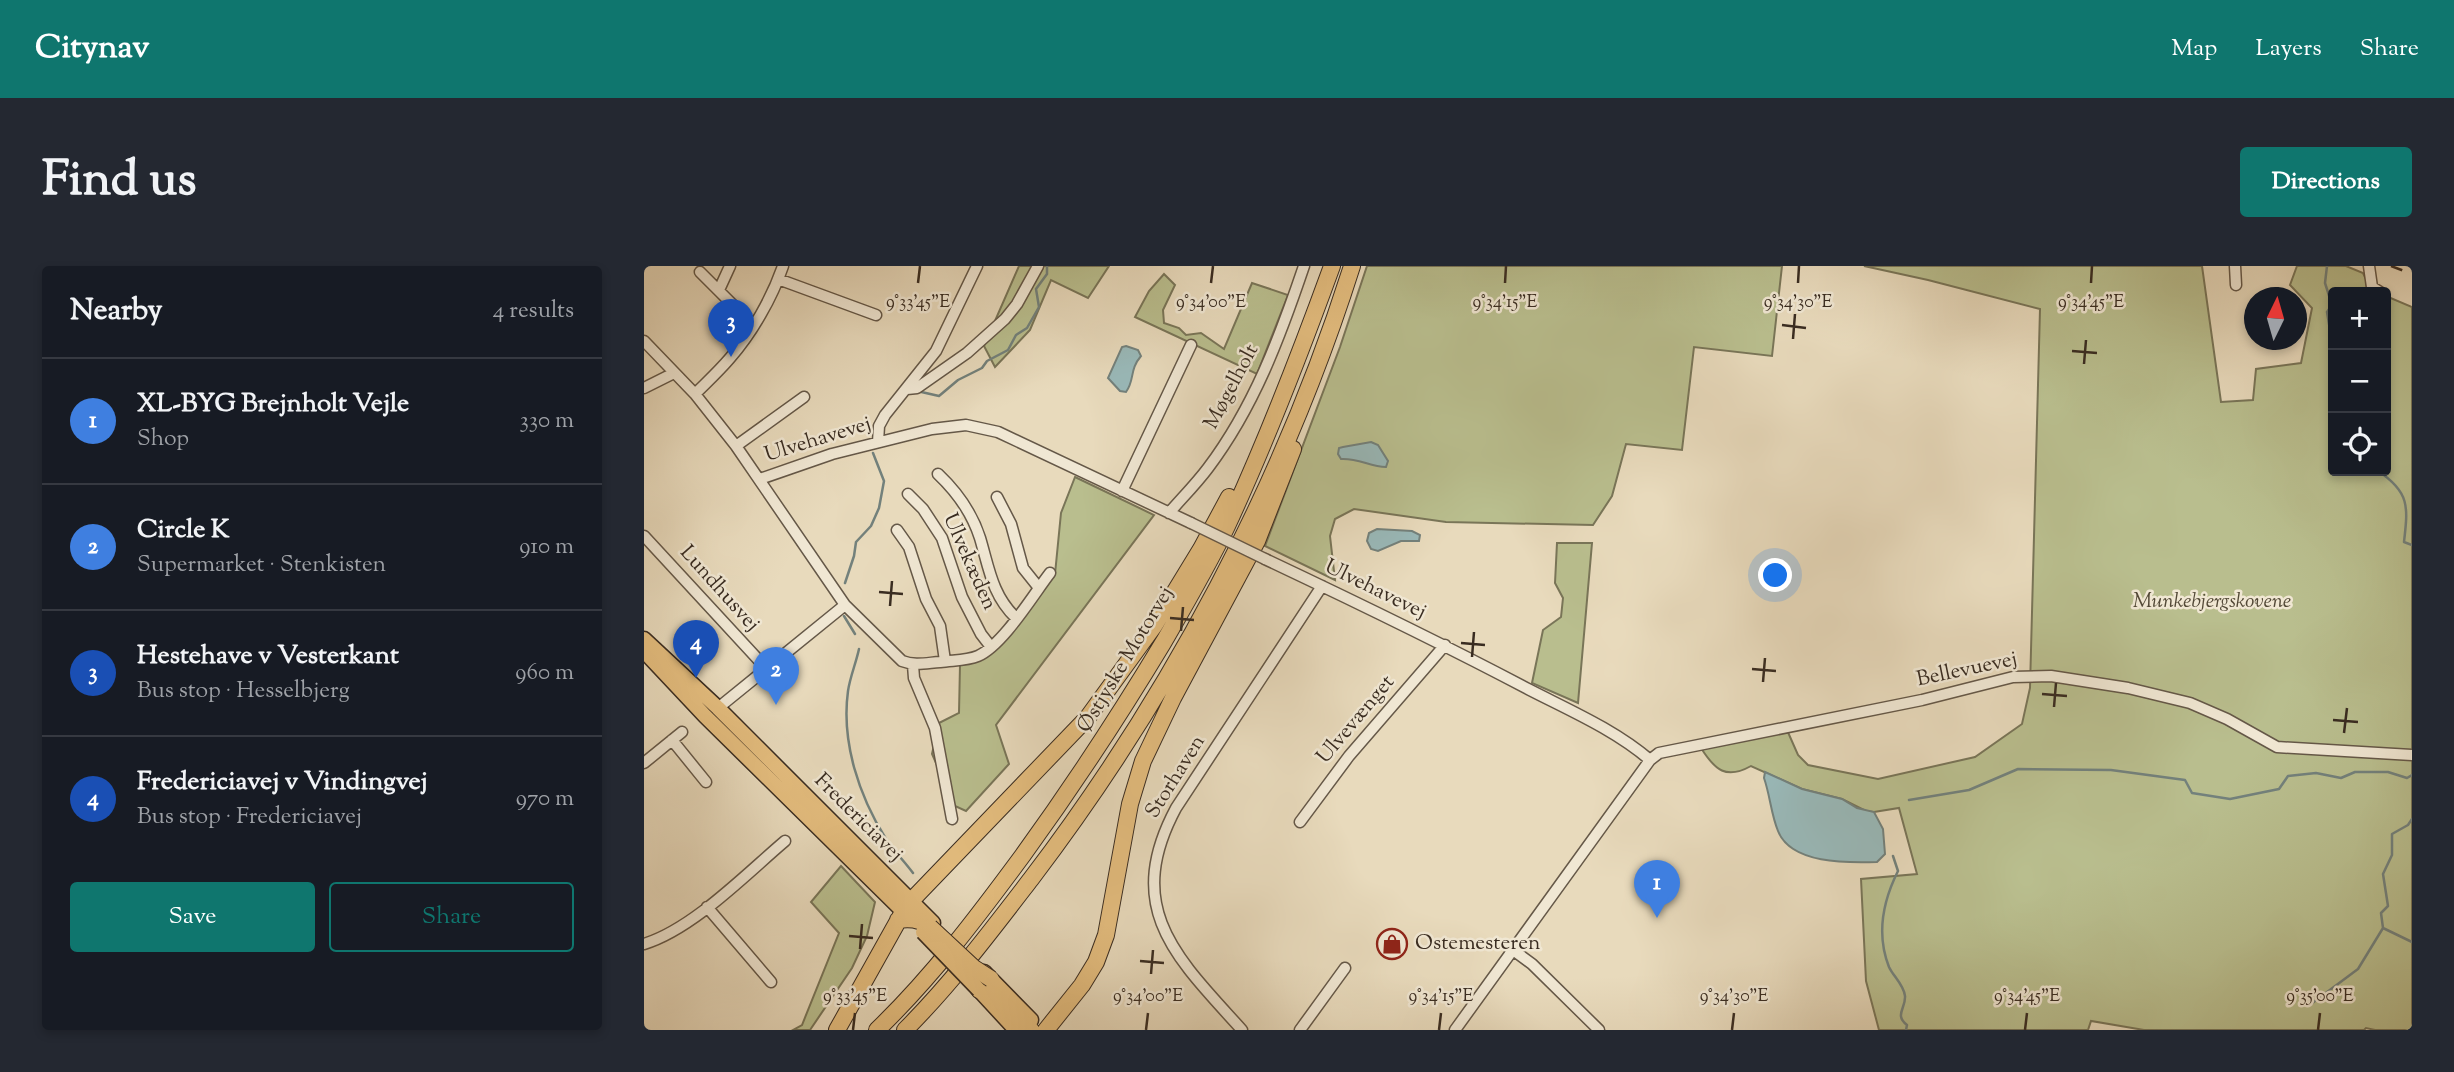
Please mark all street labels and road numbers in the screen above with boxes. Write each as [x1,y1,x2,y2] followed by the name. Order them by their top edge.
[1197,339,1267,435] street label: Møgelholt
[761,410,875,470] street label: Ulvehavevej
[934,509,1004,615] street label: Ulvekæden
[672,539,766,639] street label: Lundhusvej
[1319,552,1431,628] street label: Ulvehavevej
[1070,581,1182,739] street label: Østjyske Motorvej
[1914,645,2020,695] street label: Bellevuevej
[1310,669,1402,771] street label: Ulvevænget
[1139,730,1213,824] street label: Storhaven
[807,767,909,869] street label: Fredericiavej

